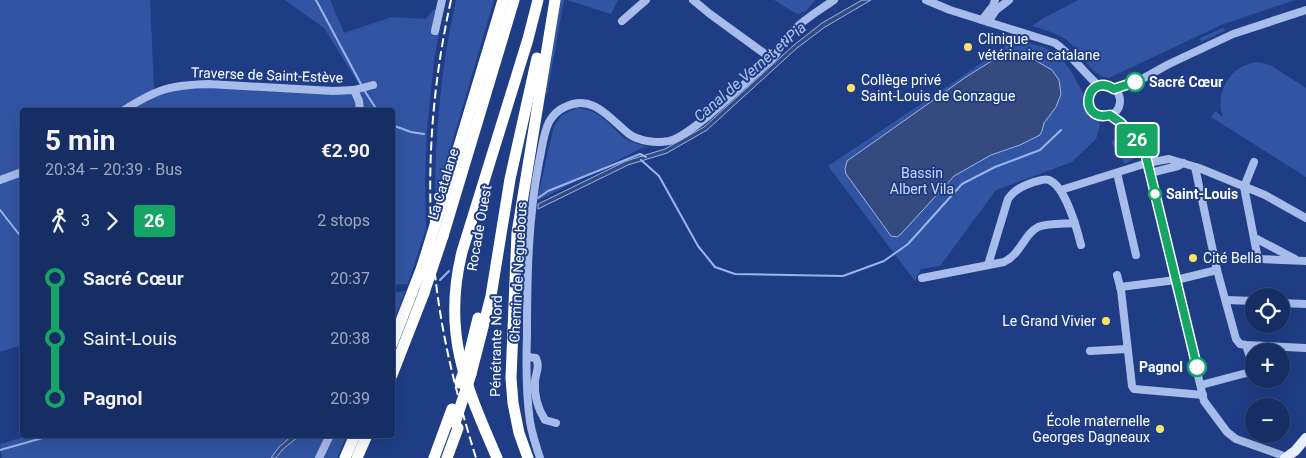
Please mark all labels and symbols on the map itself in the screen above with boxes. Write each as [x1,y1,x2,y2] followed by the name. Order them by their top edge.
[690,18,810,126] water label: Canal de Vernet et Pia
[978,31,1100,63] place label: Clinique vétérinaire catalane
[962,41,974,53] marker: Clinique vétérinaire catalane
[191,64,343,86] street label: Traverse de Saint-Estève
[861,72,1015,104] place label: Collège privé Saint-Louis de Gonzague
[1125,72,1145,92] marker: Sacré Cœur
[1149,74,1223,90] place label: Sacré Cœur
[845,82,857,94] marker: Collège privé Saint-Louis de Gonzague
[1114,124,1160,156] line badge: 26
[425,146,461,222] street label: La Catalane
[890,165,954,197] park label: Bassin Albert Vila
[464,183,494,272] street label: Rocade Ouest
[1166,186,1238,202] place label: Saint-Louis
[1148,187,1162,201] marker: Saint-Louis
[506,201,530,343] street label: Chemin de Neguebous
[1203,250,1262,266] place label: Cité Bella
[1187,252,1199,264] marker: Cité Bella
[487,295,505,397] street label: Pénétrante Nord
[1002,313,1096,329] place label: Le Grand Vivier
[1100,315,1112,327] marker: Le Grand Vivier
[1187,357,1207,377] marker: Pagnol
[1139,359,1183,375] place label: Pagnol
[1032,412,1150,445] place label: École maternelle Georges Dagneaux
[1154,423,1166,435] marker: École maternelle Georges Dagneaux

